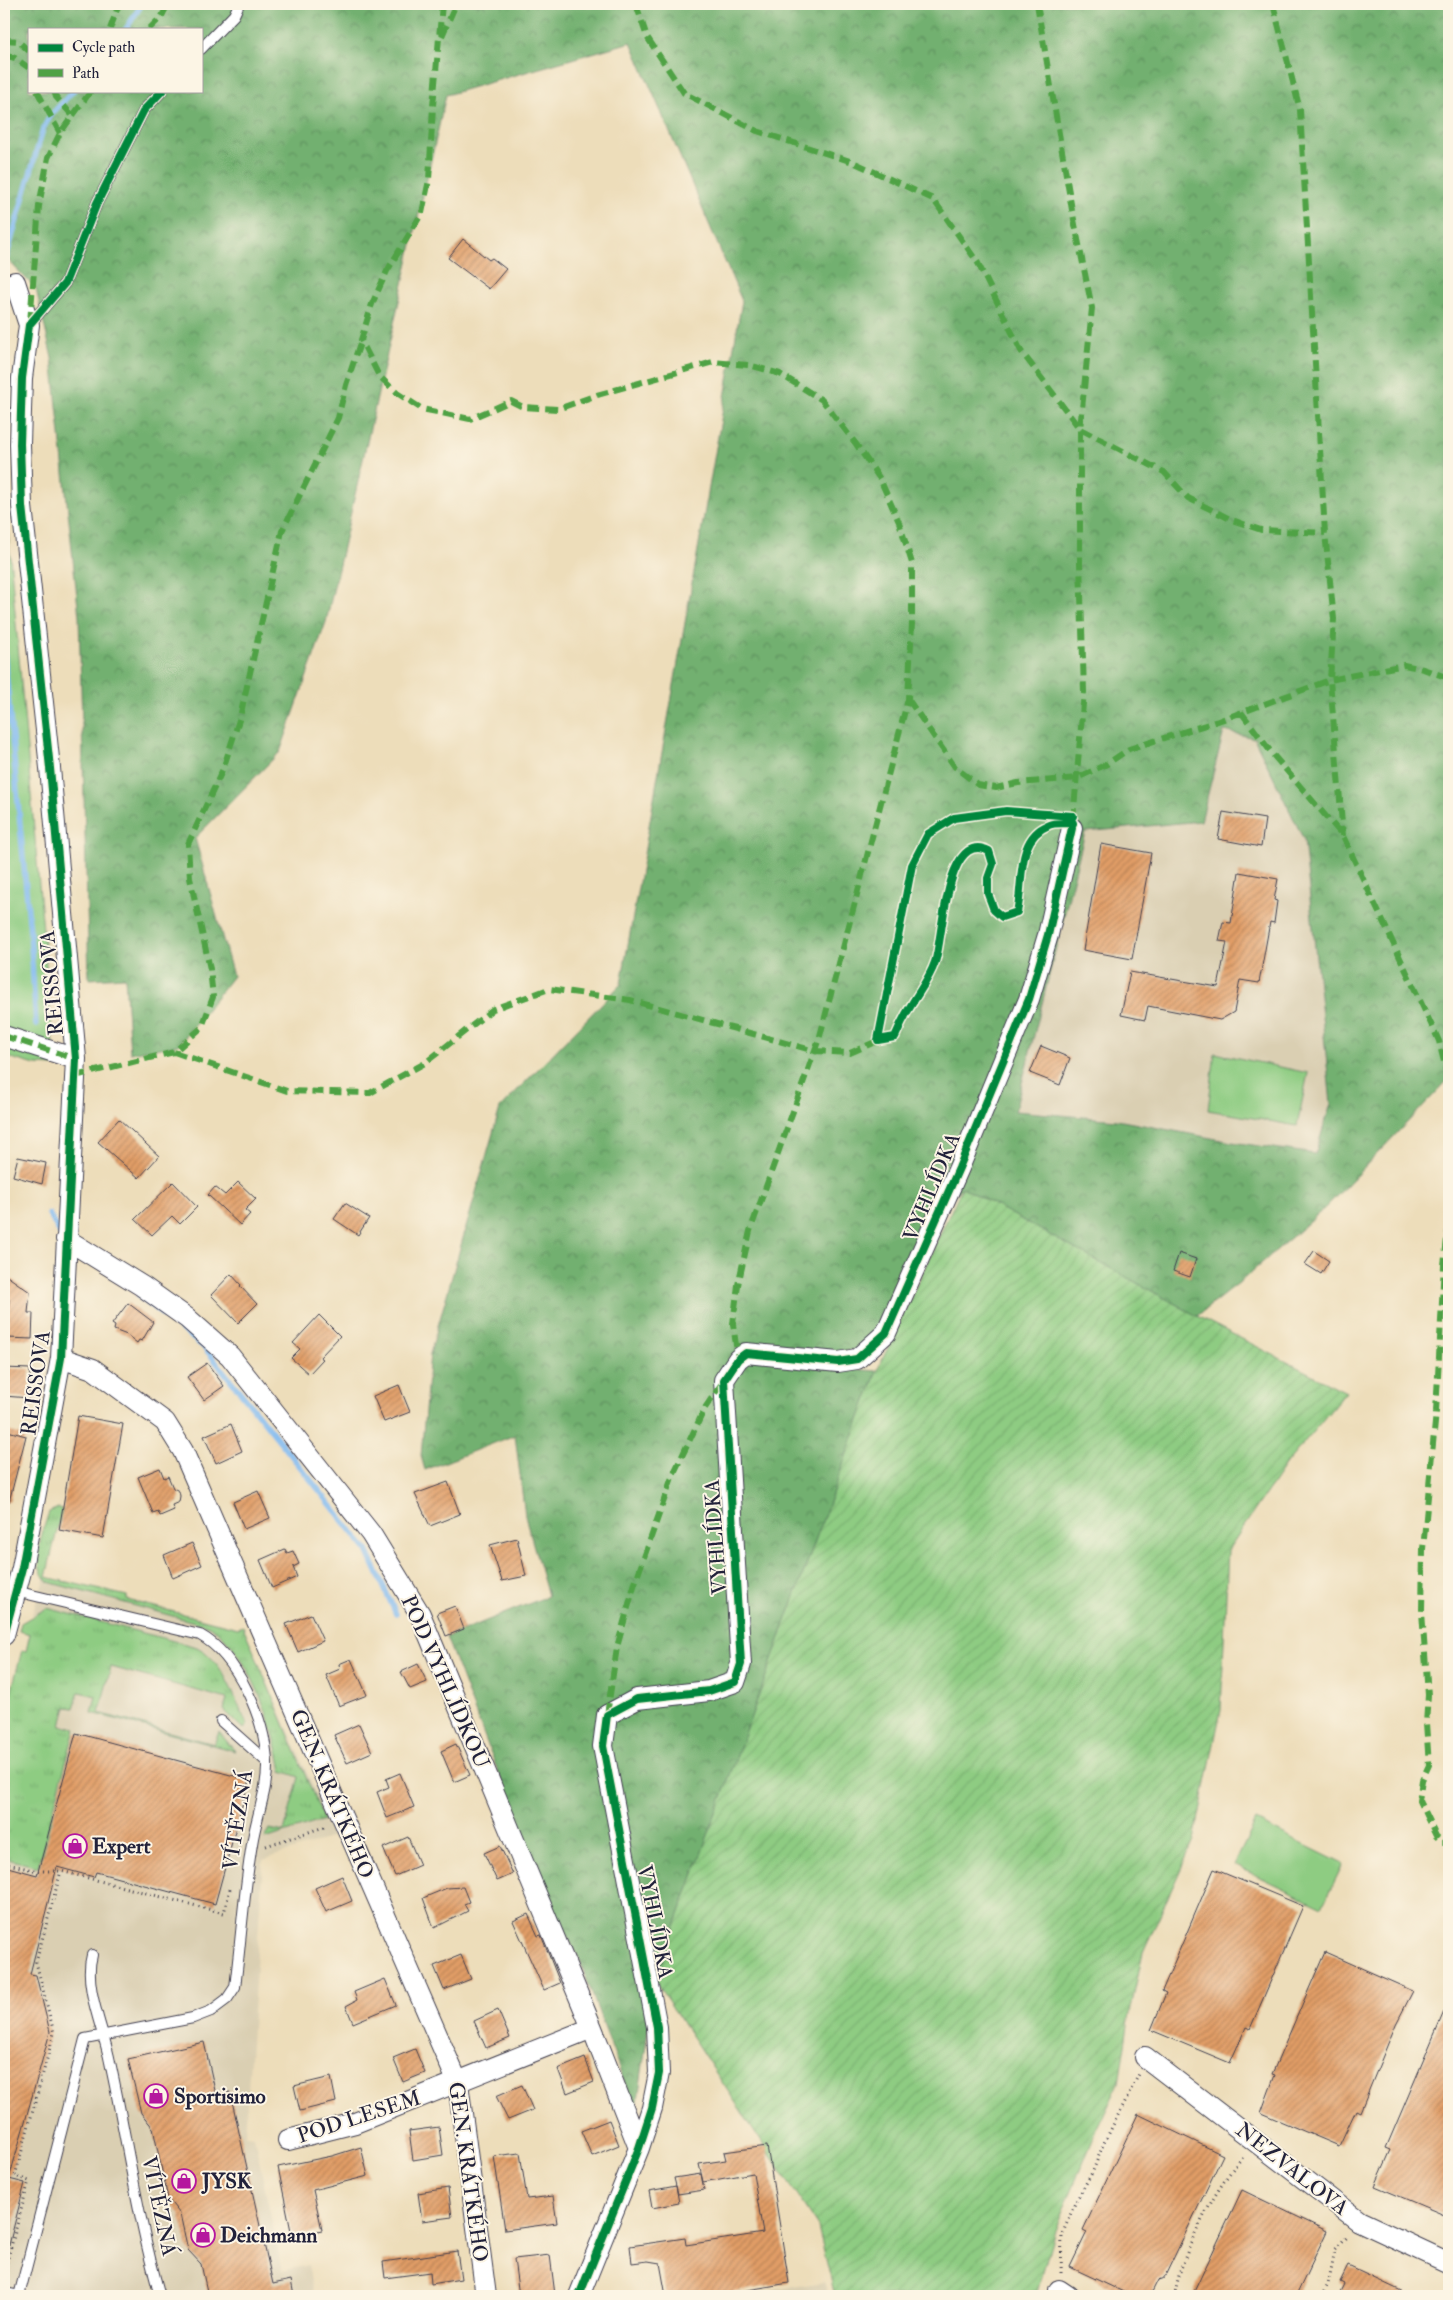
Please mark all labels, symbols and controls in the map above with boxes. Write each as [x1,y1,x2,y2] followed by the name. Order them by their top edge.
[28,28,202,92] legend
[72,38,135,58] text: Cycle path
[72,64,99,83] text: Path
[34,929,70,1037] street label: REISSOVA
[897,1129,967,1245] street label: VYHLÍDKA
[15,1329,57,1437] street label: REISSOVA
[699,1478,733,1596] street label: VYHLÍDKA
[395,1591,495,1773] street label: POD VYHLÍDKOU
[284,1705,380,1883] street label: GEN. KRÁTKÉHO
[217,1768,259,1872] street label: VÍTĚZNÁ
[62,1833,88,1859] shop icon: Expert
[92,1833,151,1860] place label: Expert
[631,1863,679,1981] street label: VYHLÍDKA
[442,2080,494,2264] street label: GEN. KRÁTKÉHO
[143,2083,169,2109] shop icon: Sportisimo
[174,2083,266,2110] place label: Sportisimo
[294,2084,424,2150] street label: POD LESEM
[1230,2117,1354,2221] street label: NEZVALOVA
[135,2154,183,2258] street label: VÍTĚZNÁ
[171,2168,197,2194] shop icon: JYSK
[201,2168,253,2195] place label: JYSK
[190,2222,216,2248] shop icon: Deichmann
[220,2222,318,2249] place label: Deichmann

